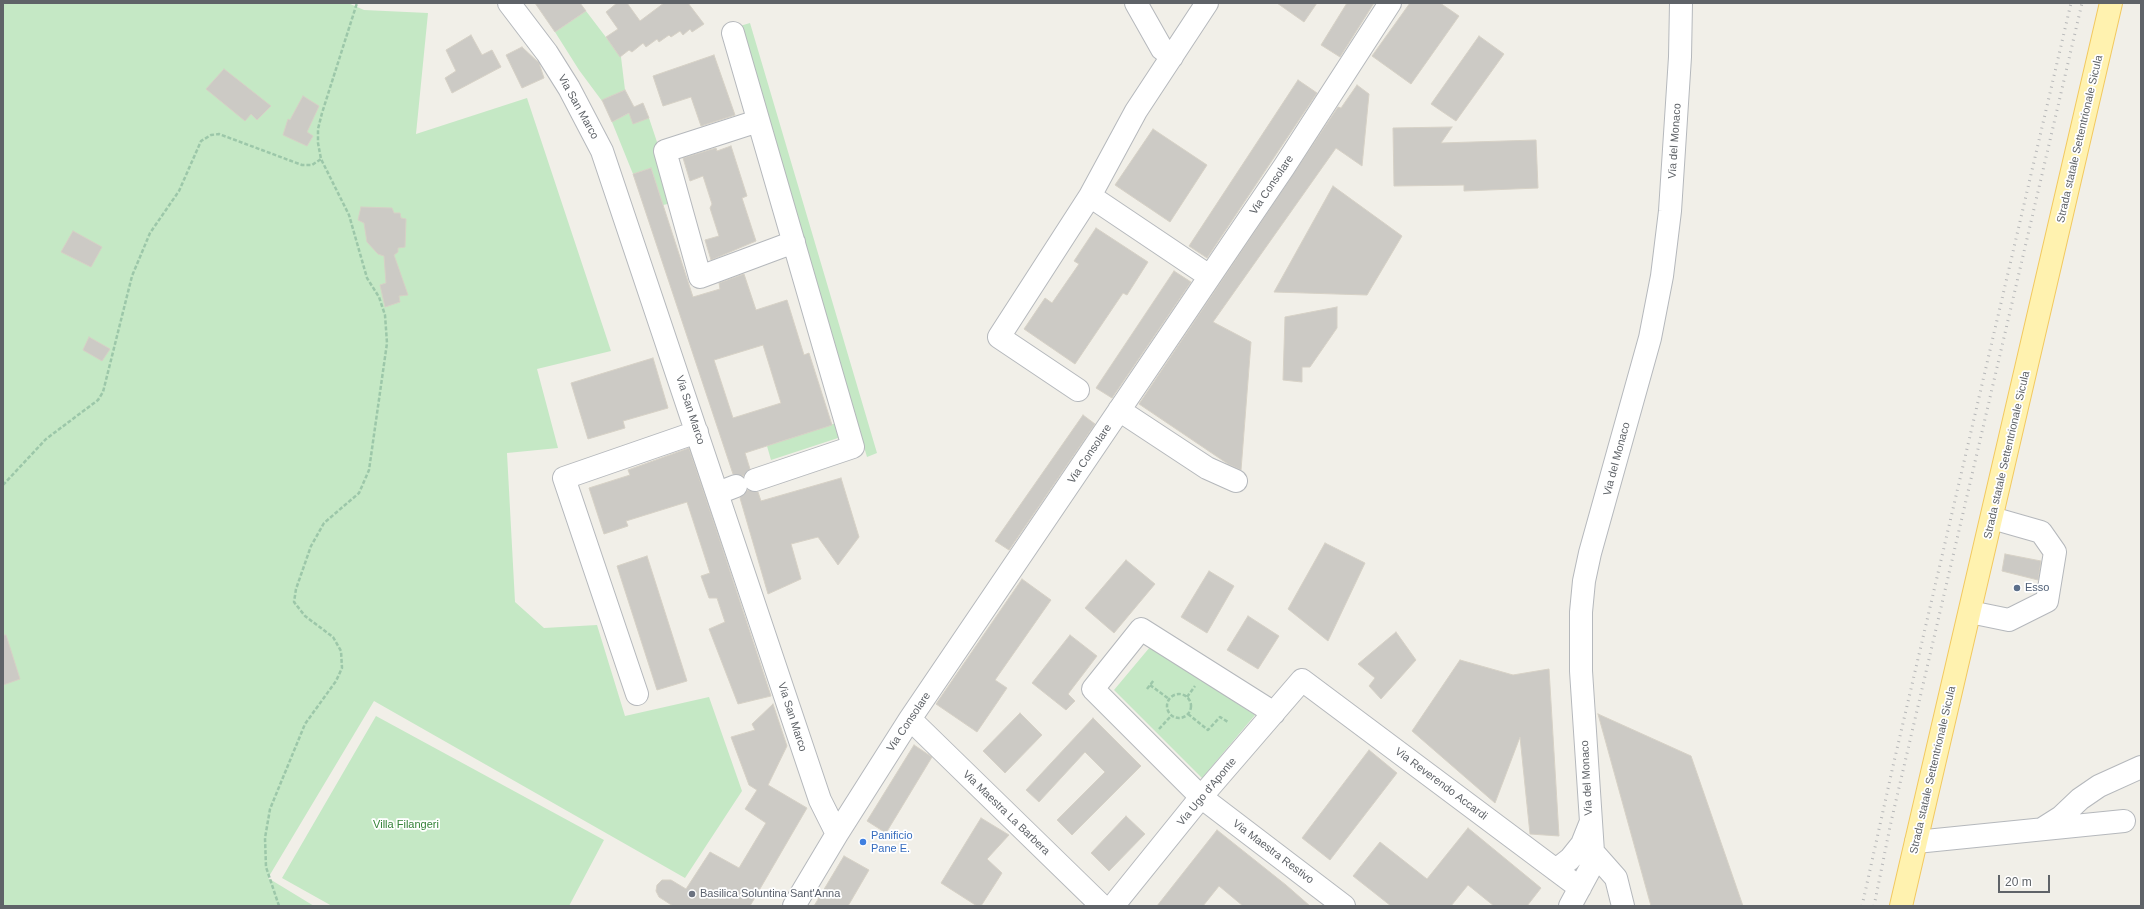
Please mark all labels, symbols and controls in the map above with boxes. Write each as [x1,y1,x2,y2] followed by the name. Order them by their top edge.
[2054,54,2106,224] street label: Strada statale Settentrionale Sicula
[555,72,601,142] street label: Via San Marco
[1666,103,1684,179] street label: Via del Monaco
[1247,153,1297,217] street label: Via Consolare
[1981,370,2033,540] street label: Strada statale Settentrionale Sicula
[673,374,707,446] street label: Via San Marco
[1601,421,1633,497] street label: Via del Monaco
[1065,422,1115,486] street label: Via Consolare
[2025,581,2049,595] place label: Esso
[2012,583,2022,593] marker: Esso
[775,681,809,753] street label: Via San Marco
[1907,685,1959,855] street label: Strada statale Settentrionale Sicula
[884,690,934,754] street label: Via Consolare
[1578,740,1596,816] street label: Via del Monaco
[1392,745,1490,823] street label: Via Reverendo Accardi
[1175,755,1239,829] street label: Via Ugo d'Aponte
[960,768,1052,858] street label: Via Maestra La Barbera
[1230,817,1316,887] street label: Via Maestra Restivo
[373,818,439,832] park label: Villa Filangeri
[871,829,913,855] place label: Panificio Pane E.
[858,837,868,847] marker: Panificio Pane E.
[2000,867,2052,893] scale bar
[2005,875,2032,889] text: 20 m
[700,887,840,901] place label: Basilica Soluntina Sant'Anna
[687,889,697,899] marker: Basilica Soluntina Sant'Anna

